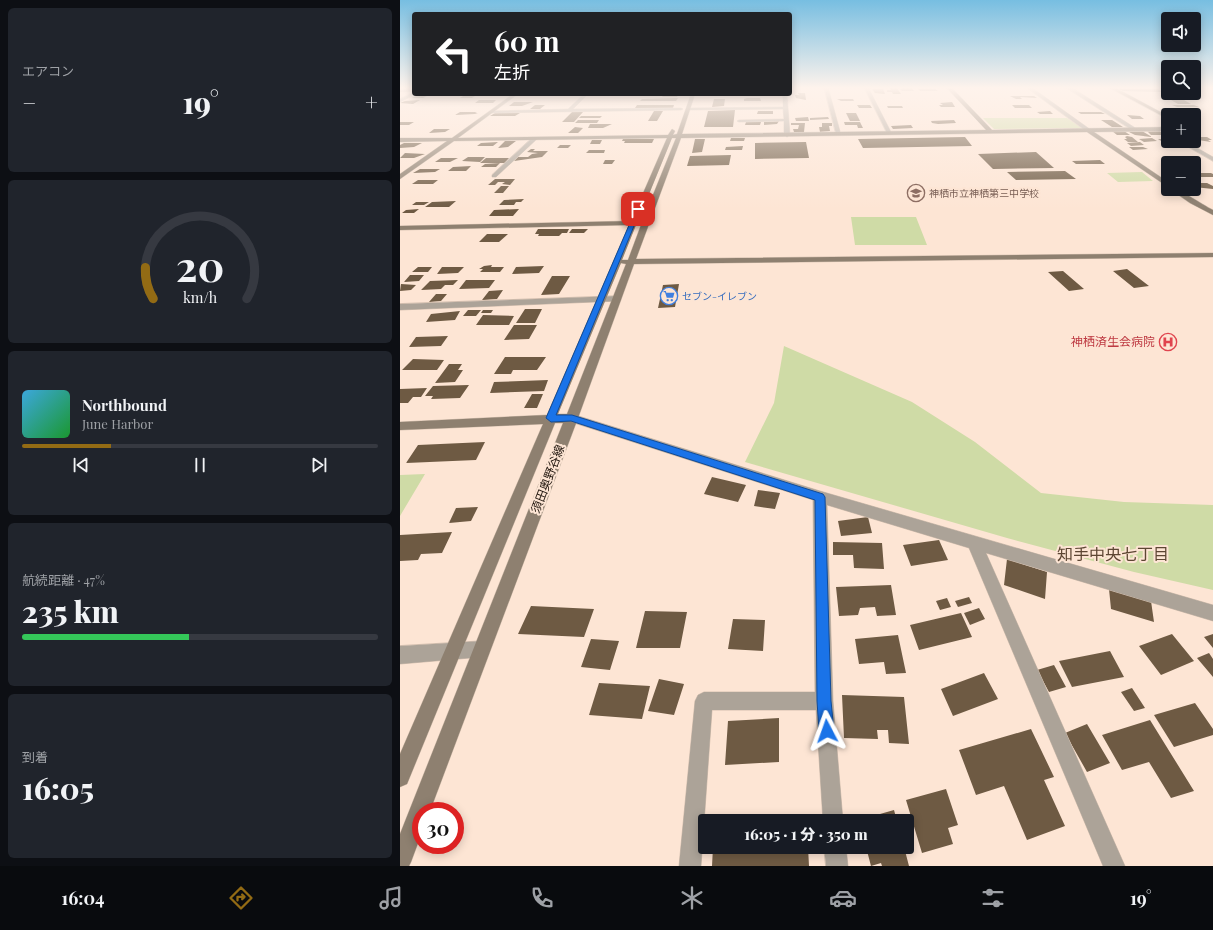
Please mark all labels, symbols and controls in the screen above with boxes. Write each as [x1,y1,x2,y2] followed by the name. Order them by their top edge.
[1161,12,1201,196] map controls
[1161,12,1201,52] button: sound
[494,22,560,59] text: 60 m
[428,28,480,80] icon: left
[494,60,530,84] text: 左折
[1161,60,1201,100] button: search
[22,62,74,79] text: エアコン
[182,82,219,122] text: 19°
[22,87,36,117] text: −
[365,87,378,117] text: +
[1161,108,1201,148] button: +
[1161,156,1201,196] button: −
[906,183,926,203] school or university icon: 神栖市立神栖第三中学校
[929,186,1039,200] place label: 神栖市立神栖第三中学校
[621,192,655,226] pin
[627,198,649,220] icon: arrive
[176,237,224,292] text: 20
[659,286,679,306] supermarket icon: セブン-イレブン
[183,288,218,307] text: km/h
[682,289,757,303] place label: セブン-イレブン
[1158,332,1178,352] hospital icon: 神栖済生会病院
[1071,333,1155,349] place label: 神栖済生会病院
[82,395,167,415] text: Northbound
[82,415,153,432] text: June Harbor
[527,442,567,515] street label: 須田奥野谷線
[70,454,92,476] icon: previous
[189,454,211,476] icon: pause
[308,454,330,476] icon: next
[1057,543,1169,564] district label: 知手中央七丁目
[22,571,105,588] text: 航続距離 · 47%
[22,591,119,631] text: 235 km
[806,710,848,752] position arrow
[22,748,48,765] text: 到着
[22,768,94,808] text: 16:05
[412,802,464,854] speed limit sign: 30
[744,824,868,844] text: 16:05 · 1 分 · 350 m
[227,884,255,912] icon: directions
[377,884,405,912] icon: music
[528,884,556,912] icon: phone
[678,884,706,912] icon: climate
[829,884,857,912] icon: car
[979,884,1007,912] icon: filters
[61,886,104,910] text: 16:04
[1130,886,1152,910] text: 19°

